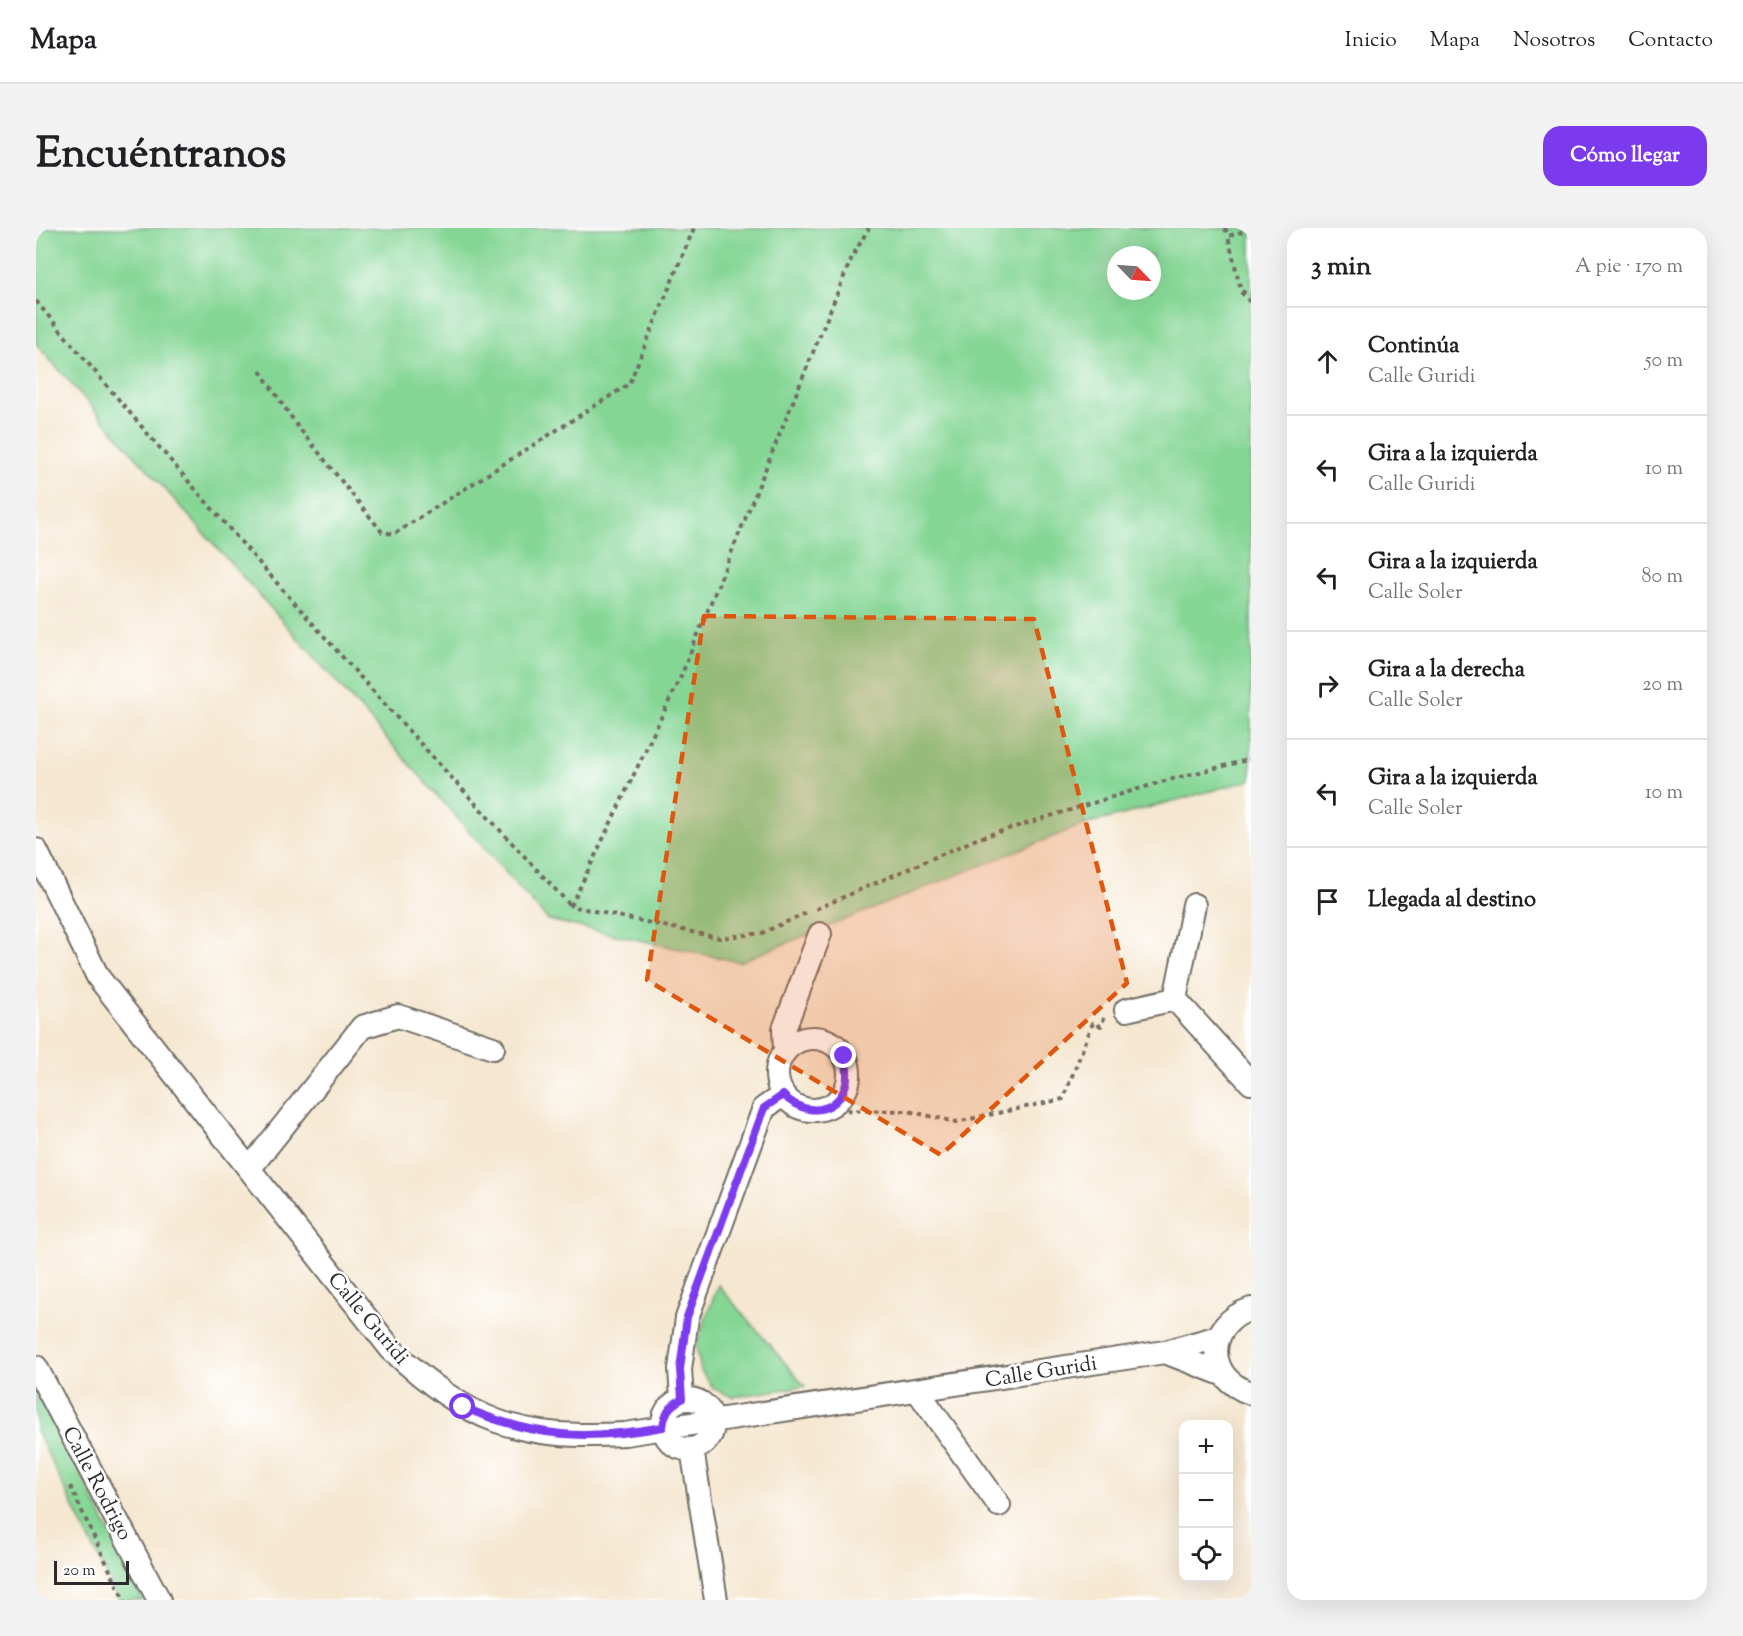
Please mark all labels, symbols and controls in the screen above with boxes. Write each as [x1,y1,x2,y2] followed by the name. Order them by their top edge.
[30,21,97,61] text: Mapa
[1345,26,1397,56] text: Inicio
[1430,26,1480,56] text: Mapa
[1513,26,1595,56] text: Nosotros
[1628,26,1713,56] text: Contacto
[36,126,286,186] text: Encuéntranos
[1543,126,1707,186] button: Cómo llegar
[1107,246,1161,300] north arrow
[1311,249,1371,286] text: 3 min
[1575,253,1683,282] text: A pie · 170 m
[1368,331,1459,363] text: Continúa
[1311,345,1344,378] icon: ahead
[1645,347,1683,376] text: 50 m
[1368,363,1476,392] text: Calle Guridi
[1368,439,1538,471] text: Gira a la izquierda
[1311,453,1344,486] icon: left
[1645,455,1683,484] text: 10 m
[1368,471,1476,500] text: Calle Guridi
[1368,547,1538,579] text: Gira a la izquierda
[1311,561,1344,594] icon: left
[1642,563,1683,592] text: 80 m
[1368,579,1463,608] text: Calle Soler
[1368,655,1525,687] text: Gira a la derecha
[1311,669,1344,702] icon: right
[1642,671,1683,700] text: 20 m
[1368,687,1463,716] text: Calle Soler
[1368,763,1538,795] text: Gira a la izquierda
[1311,777,1344,810] icon: left
[1645,779,1683,808] text: 10 m
[1368,795,1463,824] text: Calle Soler
[1311,885,1344,918] icon: arrive
[1368,885,1536,917] text: Llegada al destino
[830,1042,856,1068] route end
[320,1266,415,1372] street label: Calle Guridi
[983,1349,1099,1397] street label: Calle Guridi
[449,1393,475,1419] route start
[1179,1420,1233,1582] map controls
[1179,1420,1233,1474] button: +
[54,1422,139,1546] street label: Calle Rodrigo
[1179,1474,1233,1528] button: −
[1179,1528,1233,1582] button: locate
[54,1558,129,1586] scale bar
[63,1560,96,1583] text: 20 m

